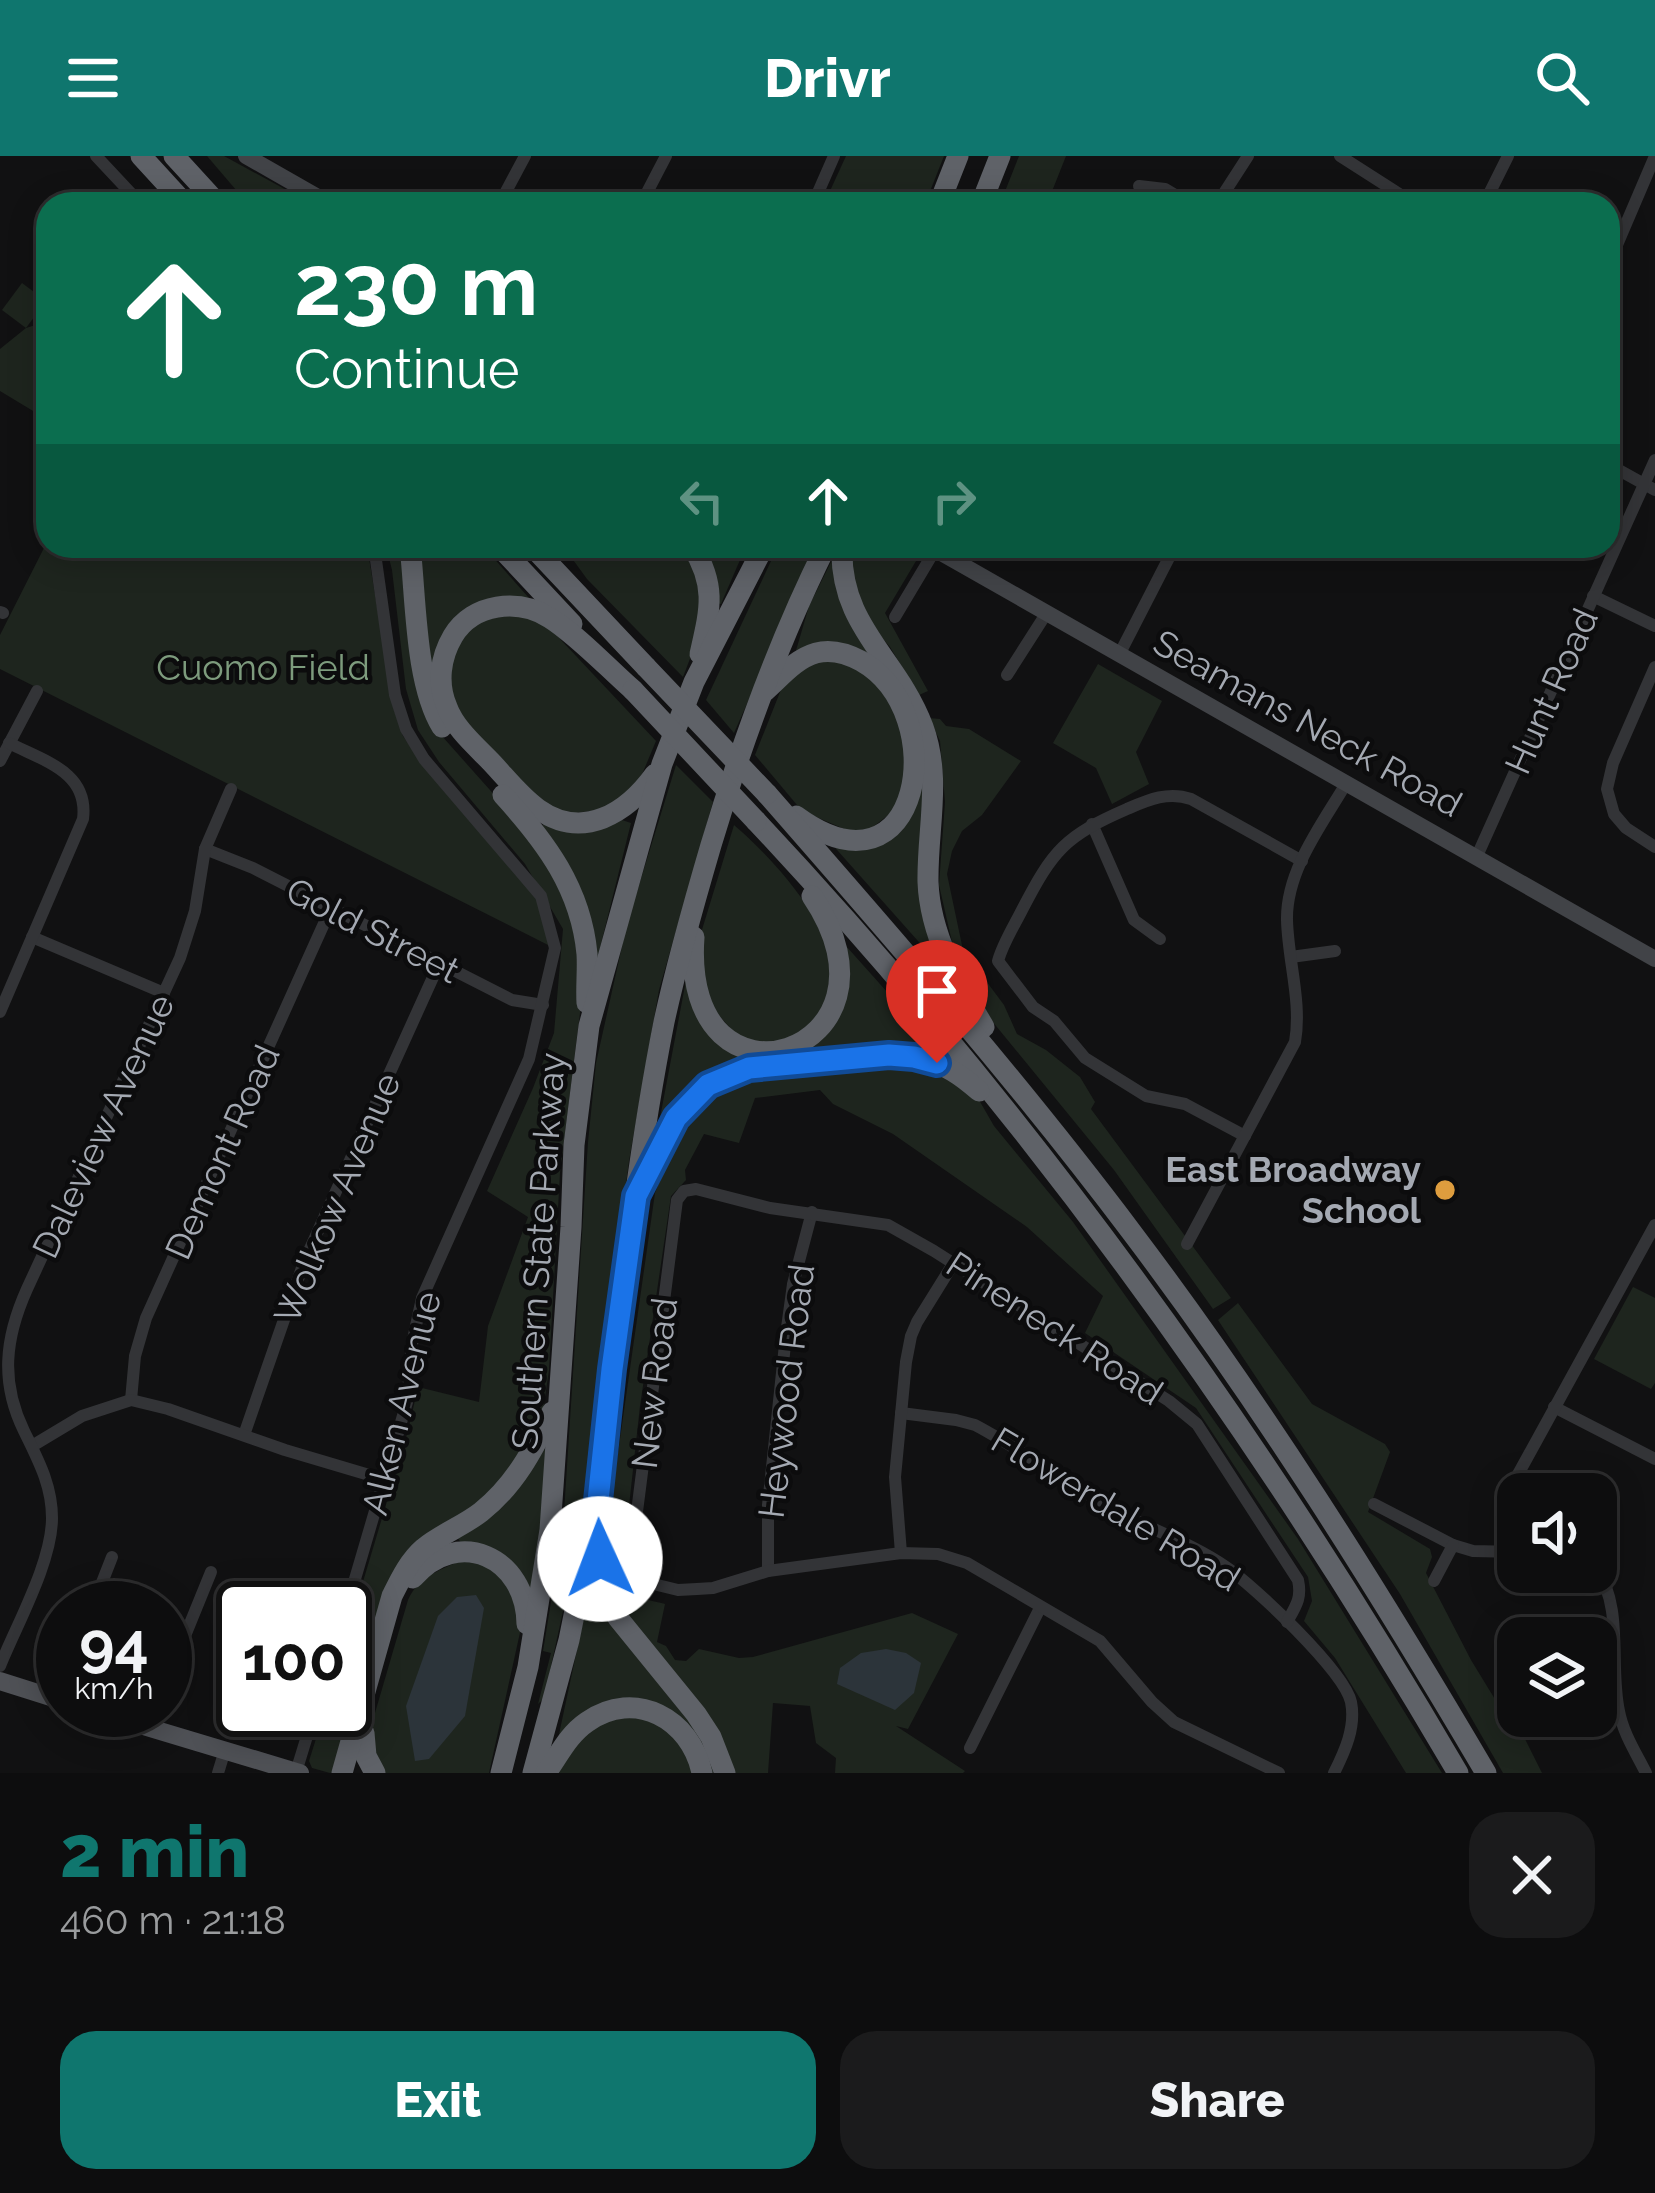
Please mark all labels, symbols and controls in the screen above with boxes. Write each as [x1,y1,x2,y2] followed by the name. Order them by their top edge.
[60,45,126,111] icon: menu
[1529,45,1595,111] icon: search
[764,46,891,110] text: Drivr
[294,236,538,335] text: 230 m
[96,240,252,396] icon: ahead
[294,337,520,401] text: Continue
[669,468,735,534] icon: left
[795,468,861,534] icon: ahead
[921,468,987,534] icon: right
[1496,602,1606,780] street label: Hunt Road
[1147,621,1469,825] street label: Seamans Neck Road
[156,646,370,688] park label: Cuomo Field
[280,869,466,991] street label: Gold Street
[886,940,988,1063] pin
[904,958,970,1024] icon: arrive
[24,988,182,1264] street label: Daleview Avenue
[156,1039,288,1265] street label: Demont Road
[503,1051,573,1451] street label: Southern State Parkway
[265,1066,409,1330] street label: Wolkow Avenue
[1165,1148,1422,1231] place label: East Broadway School
[1432,1177,1458,1203] marker: East Broadway School
[939,1243,1171,1413] street label: Pineneck Road
[750,1262,822,1520] street label: Heywood Road
[353,1287,449,1519] street label: Alken Avenue
[623,1295,685,1471] street label: New Road
[984,1418,1248,1600] street label: Flowerdale Road
[1497,1473,1617,1737] map controls
[1497,1473,1617,1593] button: sound
[537,1496,663,1622] position arrow
[216,1581,372,1737] speed limit sign: 100
[79,1609,149,1679] text: 94
[1497,1617,1617,1737] button: layers
[74,1671,154,1706] text: km/h
[60,1809,249,1894] text: 2 min
[1469,1812,1595,1938] button: close
[60,1897,286,1943] text: 460 m · 21:18
[60,2031,816,2169] button: Exit
[840,2031,1595,2169] button: Share

